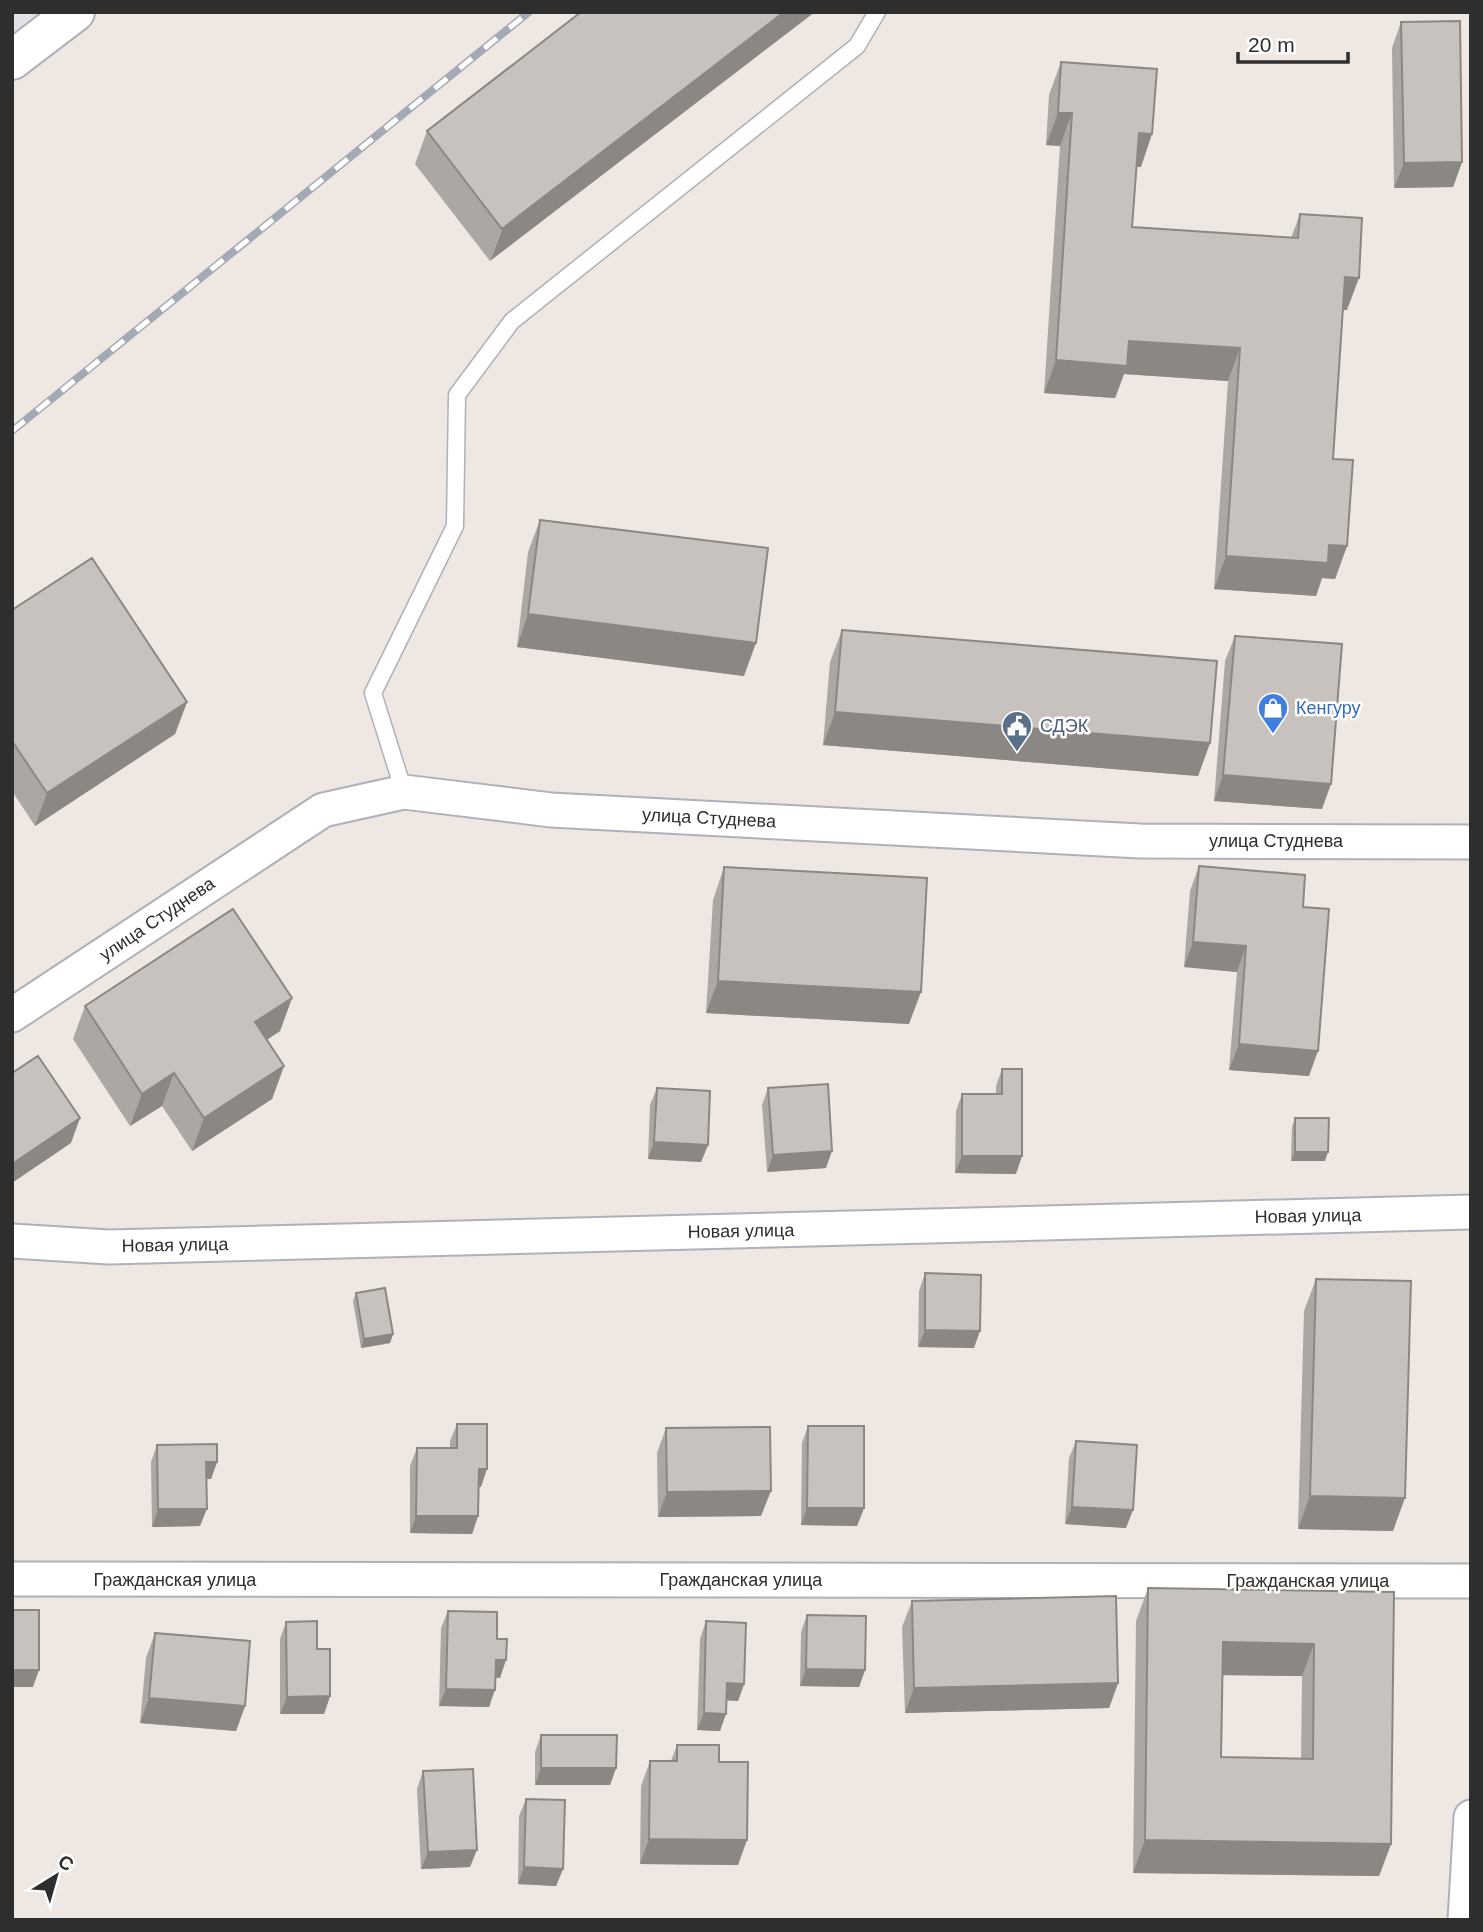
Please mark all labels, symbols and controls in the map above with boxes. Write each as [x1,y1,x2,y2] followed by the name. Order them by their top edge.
[1238,21,1348,65] scale bar
[1248,33,1295,56] text: 20 m
[1256,691,1290,735] shop icon: Кенгуру
[1296,698,1361,718] place label: Кенгуру
[1000,709,1034,753] public building icon: СДЭК
[1040,716,1089,736] place label: СДЭК
[641,805,777,832] street label: улица Студнева
[1209,831,1344,851] street label: улица Студнева
[96,873,219,965] street label: улица Студнева
[1255,1205,1362,1227] street label: Новая улица
[688,1220,795,1242] street label: Новая улица
[122,1234,229,1256] street label: Новая улица
[94,1570,257,1590] street label: Гражданская улица
[660,1570,823,1590] street label: Гражданская улица
[1227,1571,1390,1591] street label: Гражданская улица
[21,1841,91,1911] north arrow
[54,1850,78,1876] text: С

